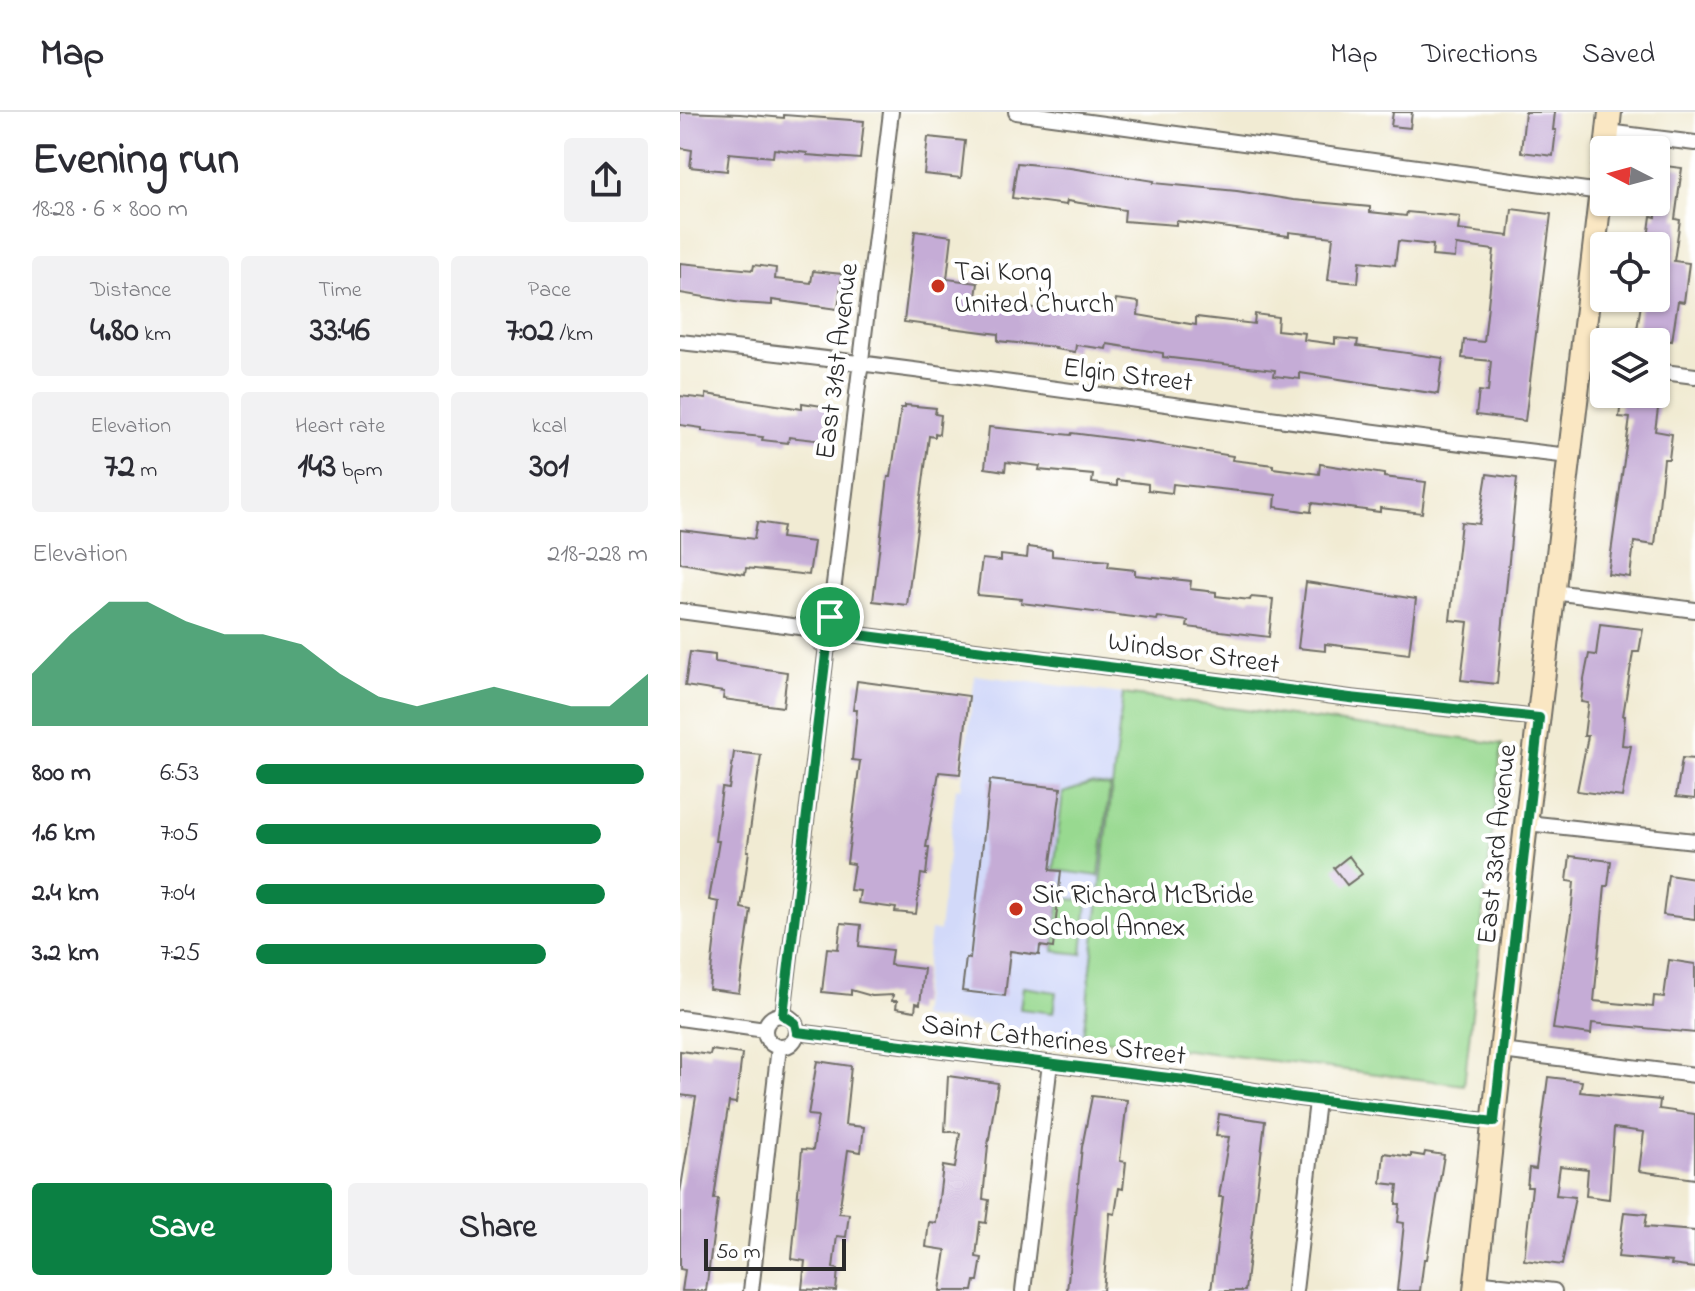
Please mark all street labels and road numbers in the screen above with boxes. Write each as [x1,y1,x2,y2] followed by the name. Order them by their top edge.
[806,260,871,462] street label: East 31st Avenue
[1060,348,1195,405] street label: Elgin Street
[1105,622,1282,687] street label: Windsor Street
[1468,742,1529,946] street label: East 33rd Avenue
[919,1005,1188,1078] street label: Saint Catherines Street

